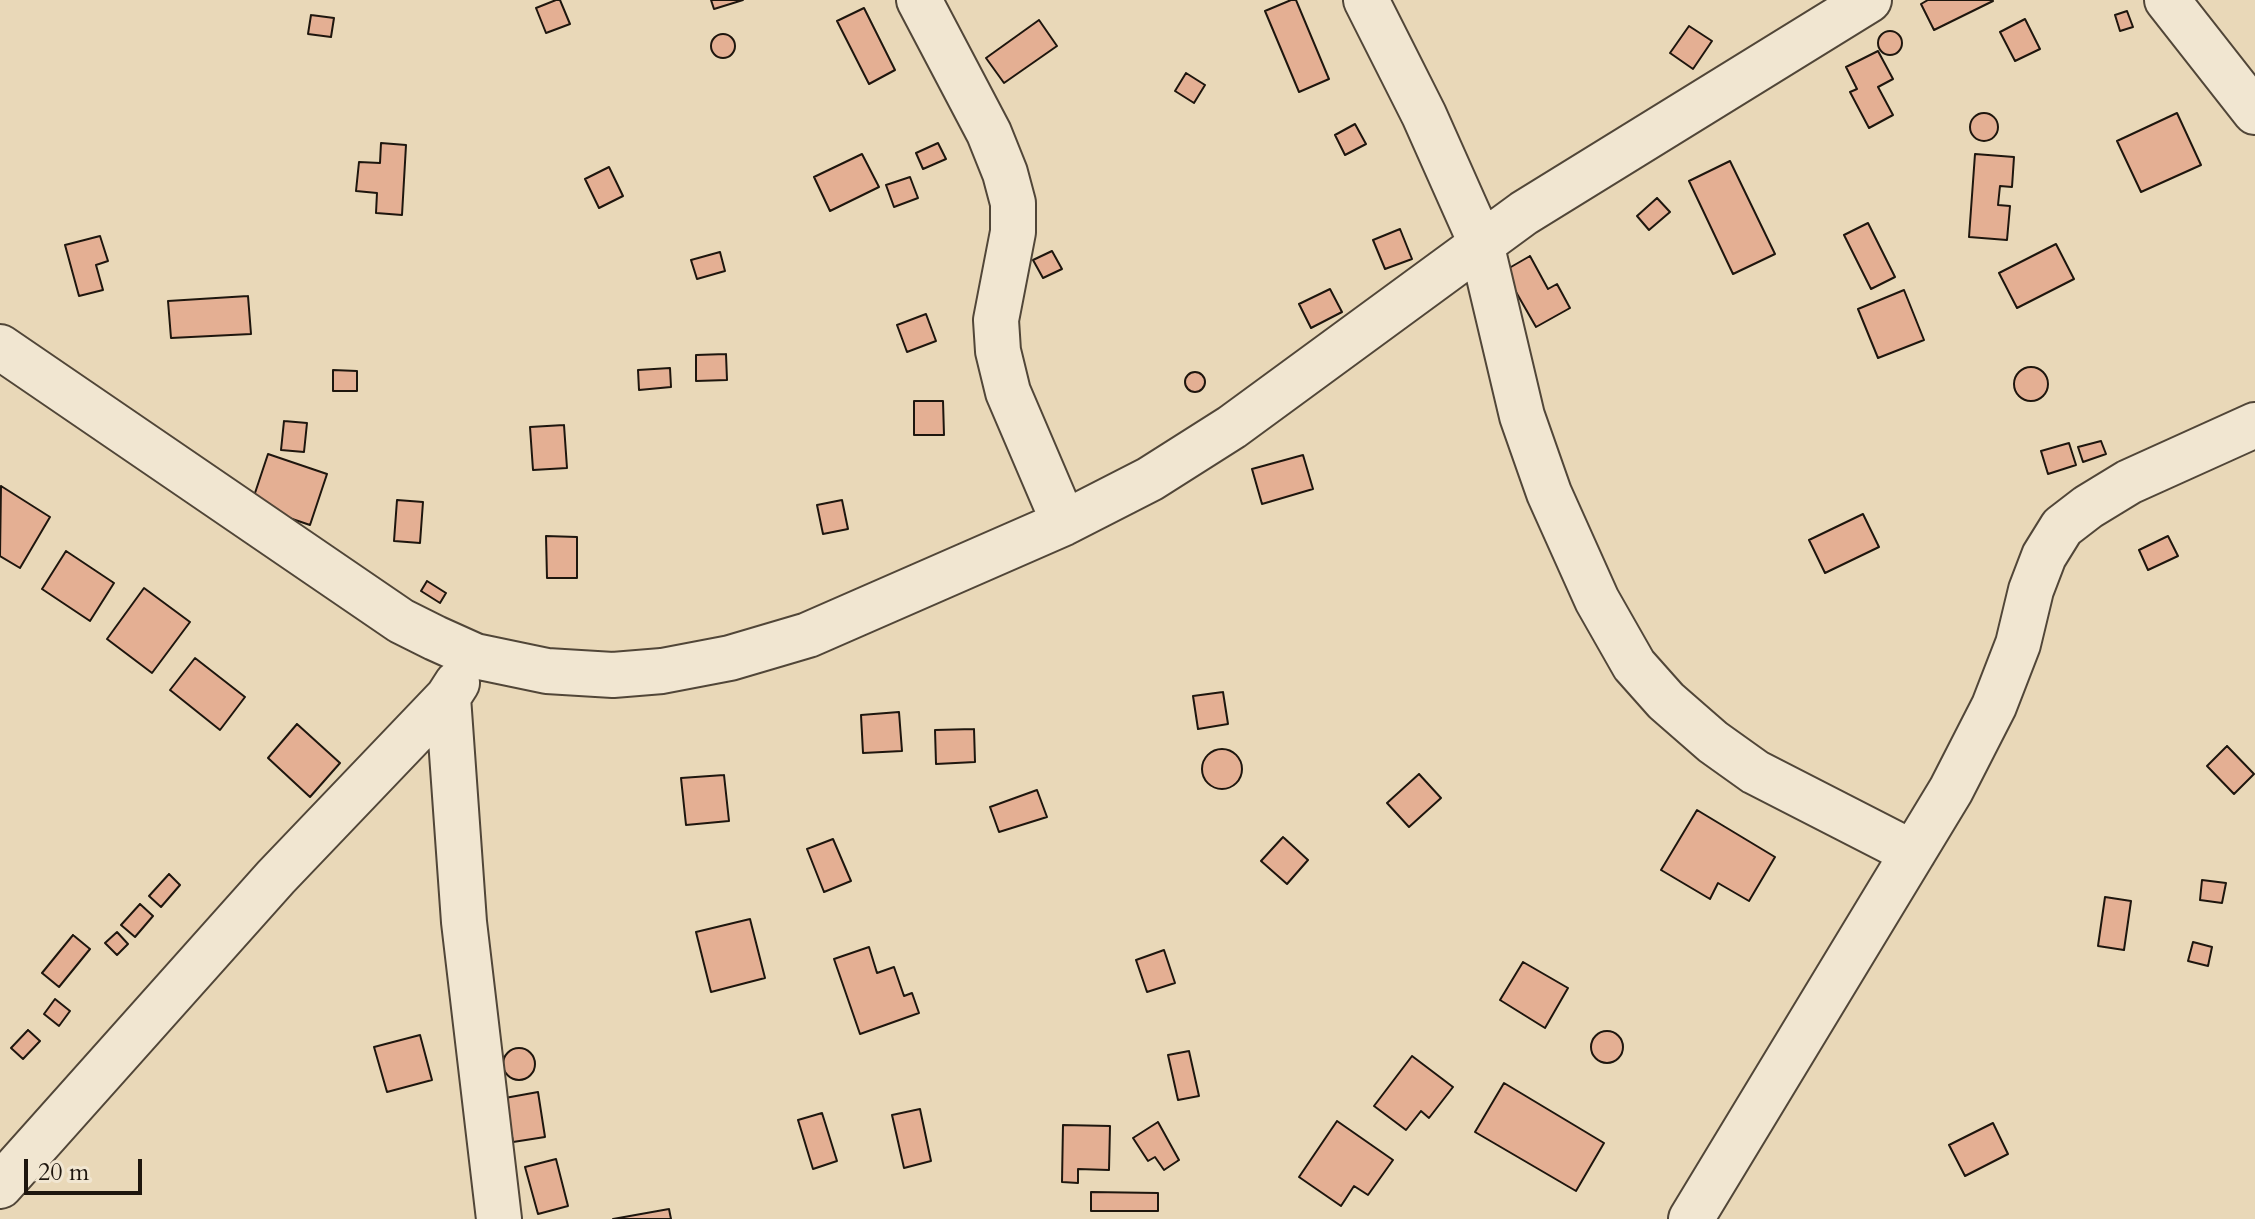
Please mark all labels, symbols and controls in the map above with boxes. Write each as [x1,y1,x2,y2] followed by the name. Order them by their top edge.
[28,1143,146,1193] scale bar
[38,1156,89,1189] text: 20 m

